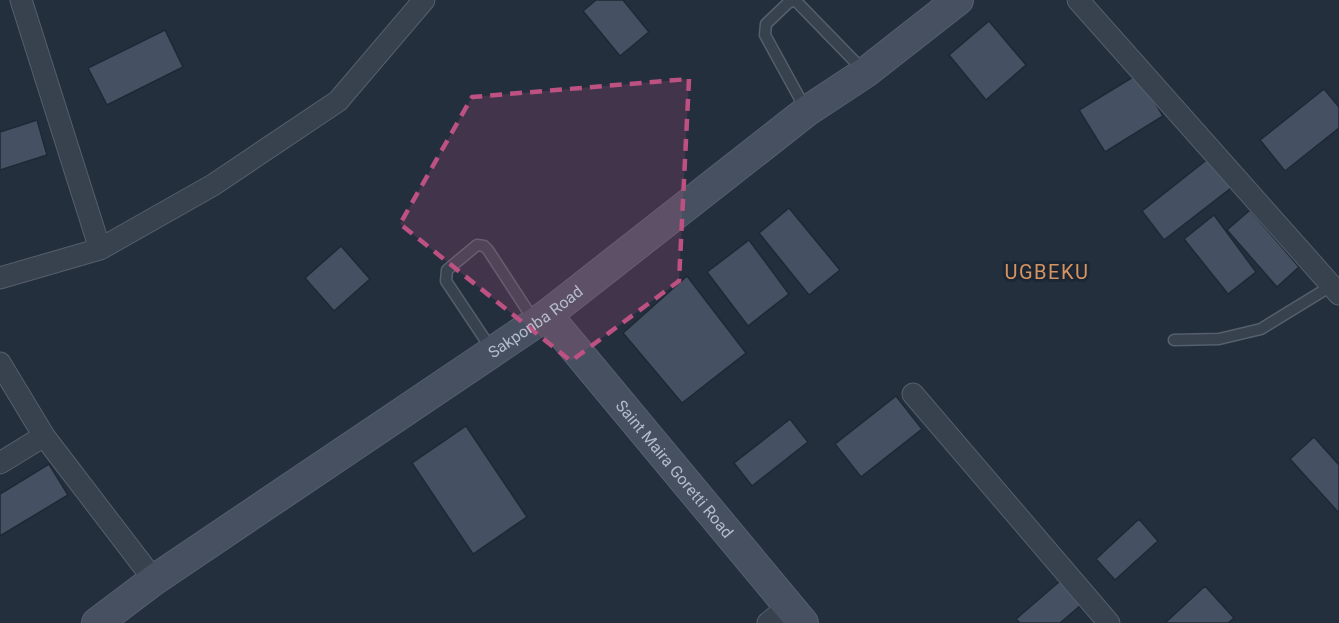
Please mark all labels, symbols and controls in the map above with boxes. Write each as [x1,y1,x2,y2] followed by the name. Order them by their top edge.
[1005,260,1089,284] district label: UGBEKU
[484,281,586,362] street label: Sakponba Road
[612,396,738,542] street label: Saint Maira Goretti Road

